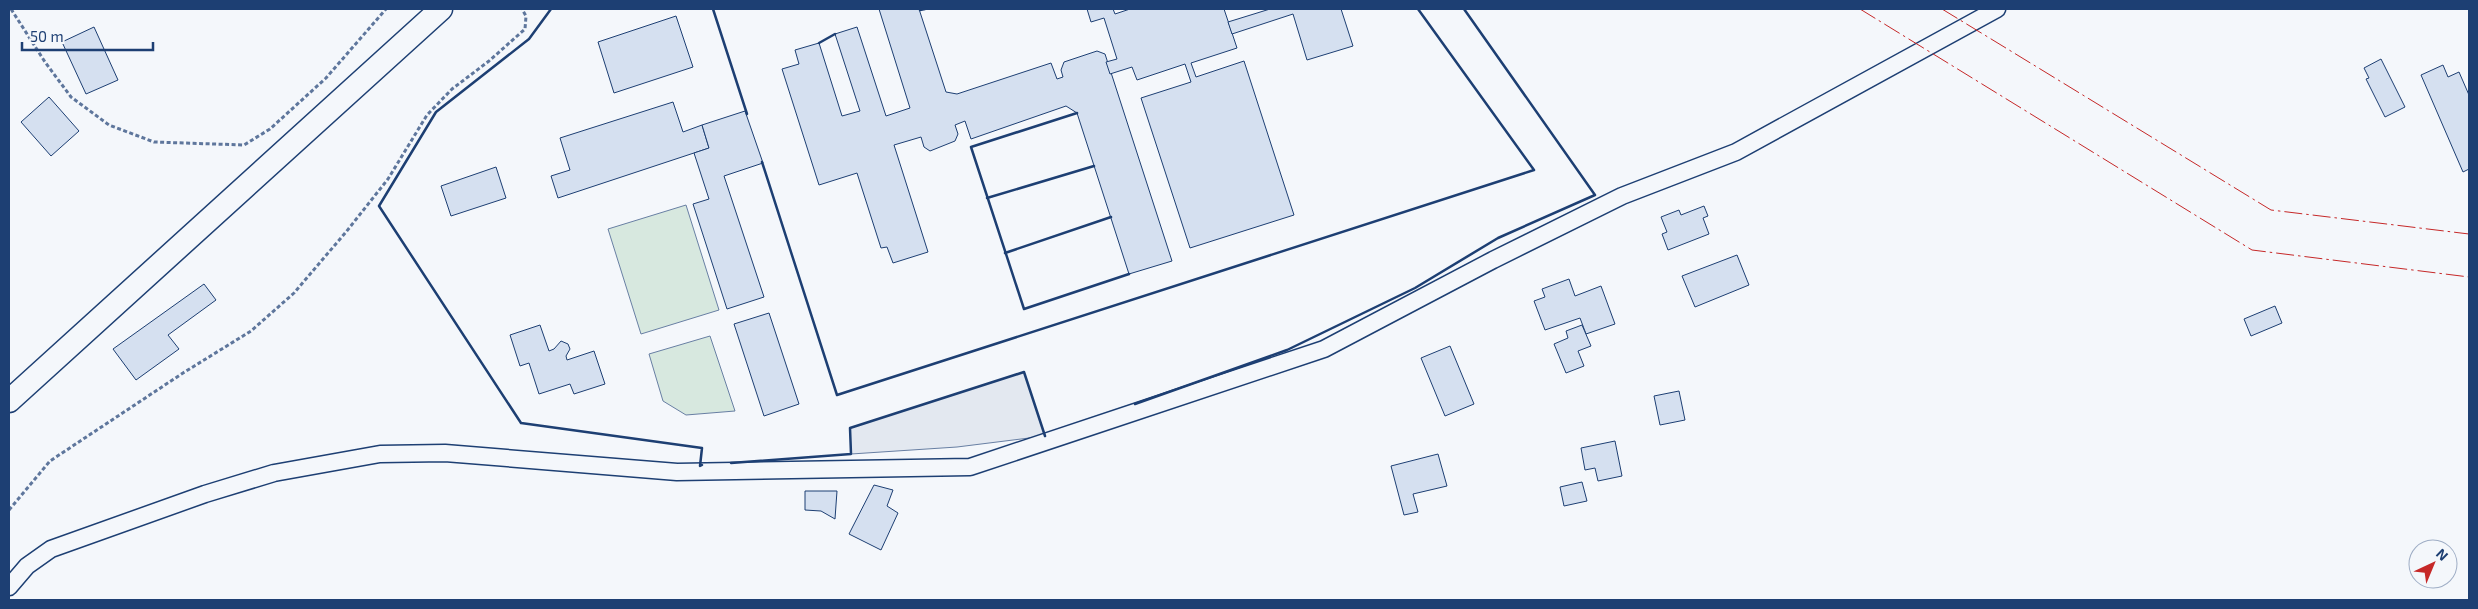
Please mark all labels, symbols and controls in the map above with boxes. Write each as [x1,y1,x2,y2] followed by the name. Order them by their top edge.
[22,20,154,52] scale bar
[30,27,64,45] text: 50 m
[2408,539,2458,589] north arrow
[2433,545,2452,564] text: N

